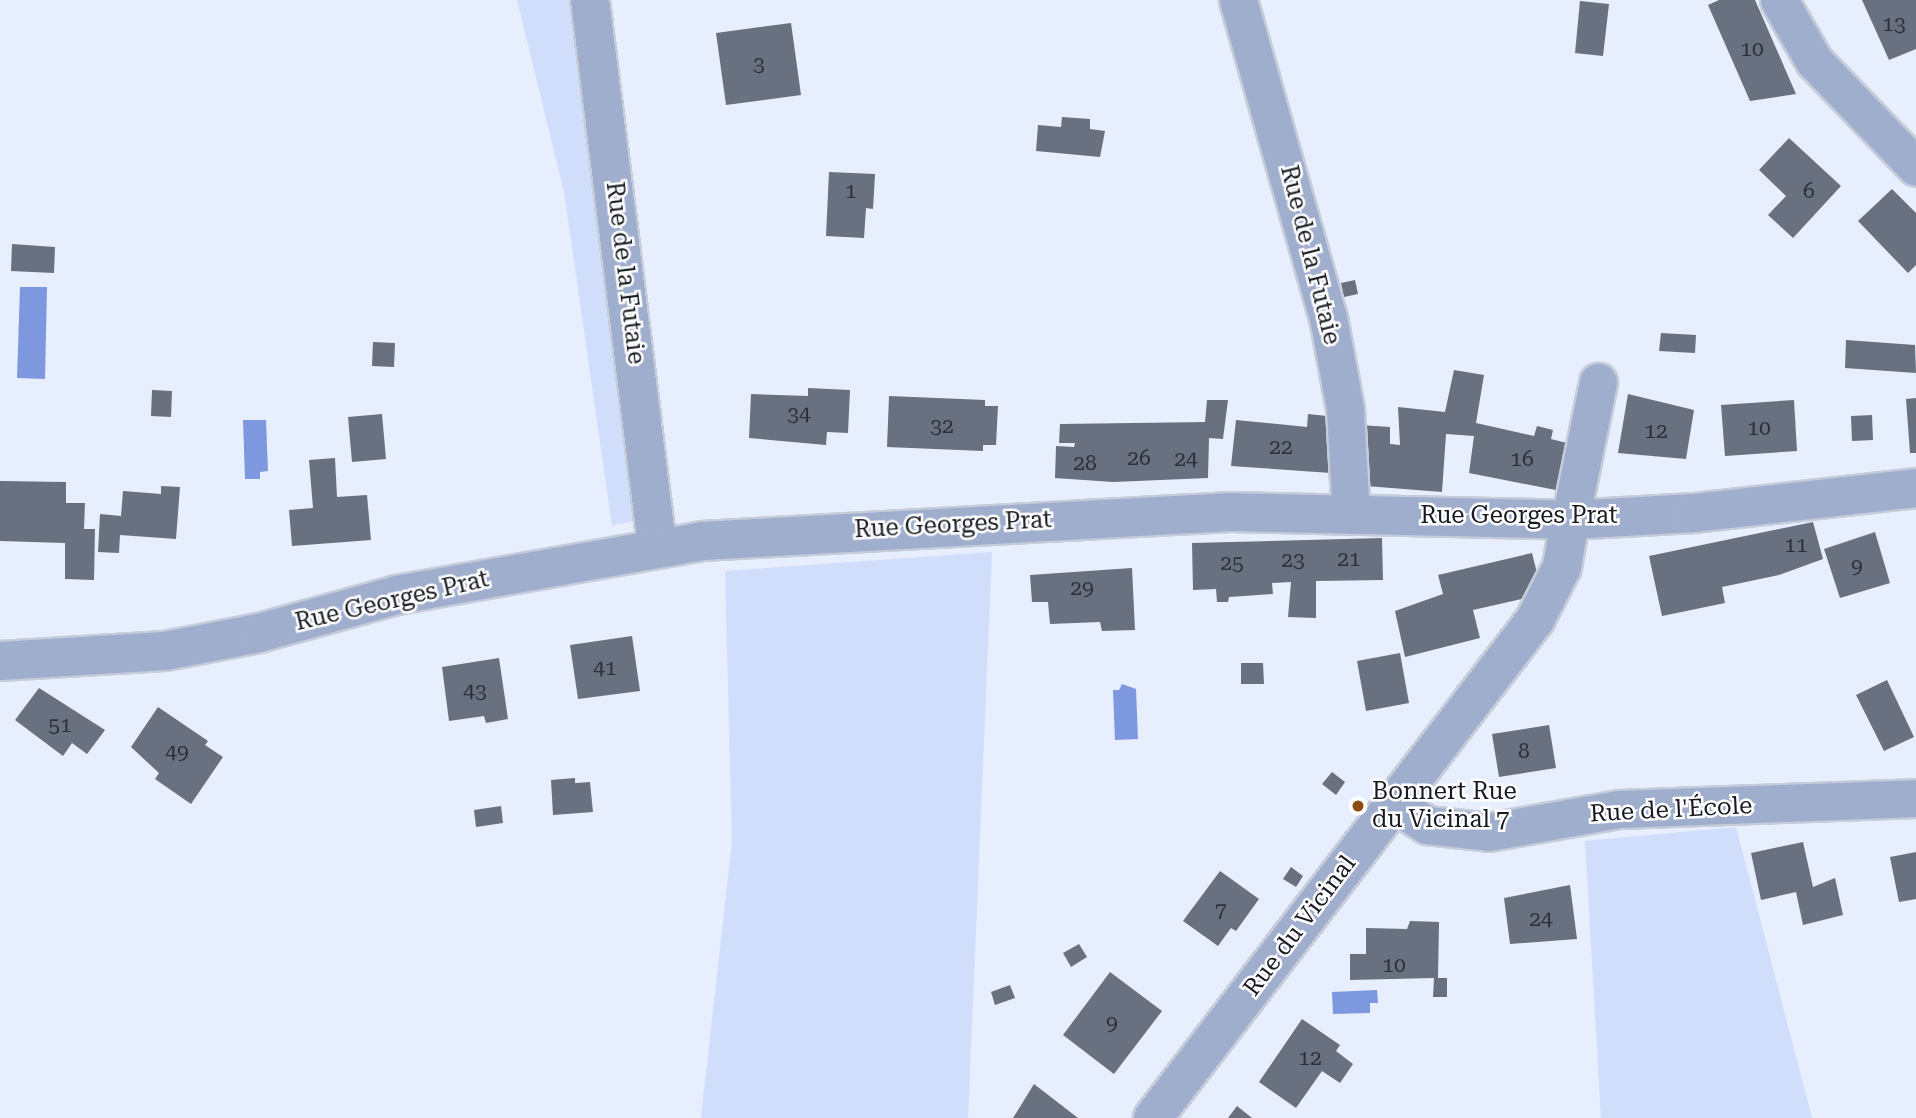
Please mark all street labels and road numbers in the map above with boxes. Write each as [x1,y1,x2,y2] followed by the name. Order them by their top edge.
[1274,162,1346,348] street label: Rue de la Futaie
[600,180,650,366] street label: Rue de la Futaie
[1420,502,1618,530] street label: Rue Georges Prat
[854,505,1052,545] street label: Rue Georges Prat
[292,565,492,637] street label: Rue Georges Prat
[1589,791,1753,829] street label: Rue de l'École
[1238,850,1362,1002] street label: Rue du Vicinal

